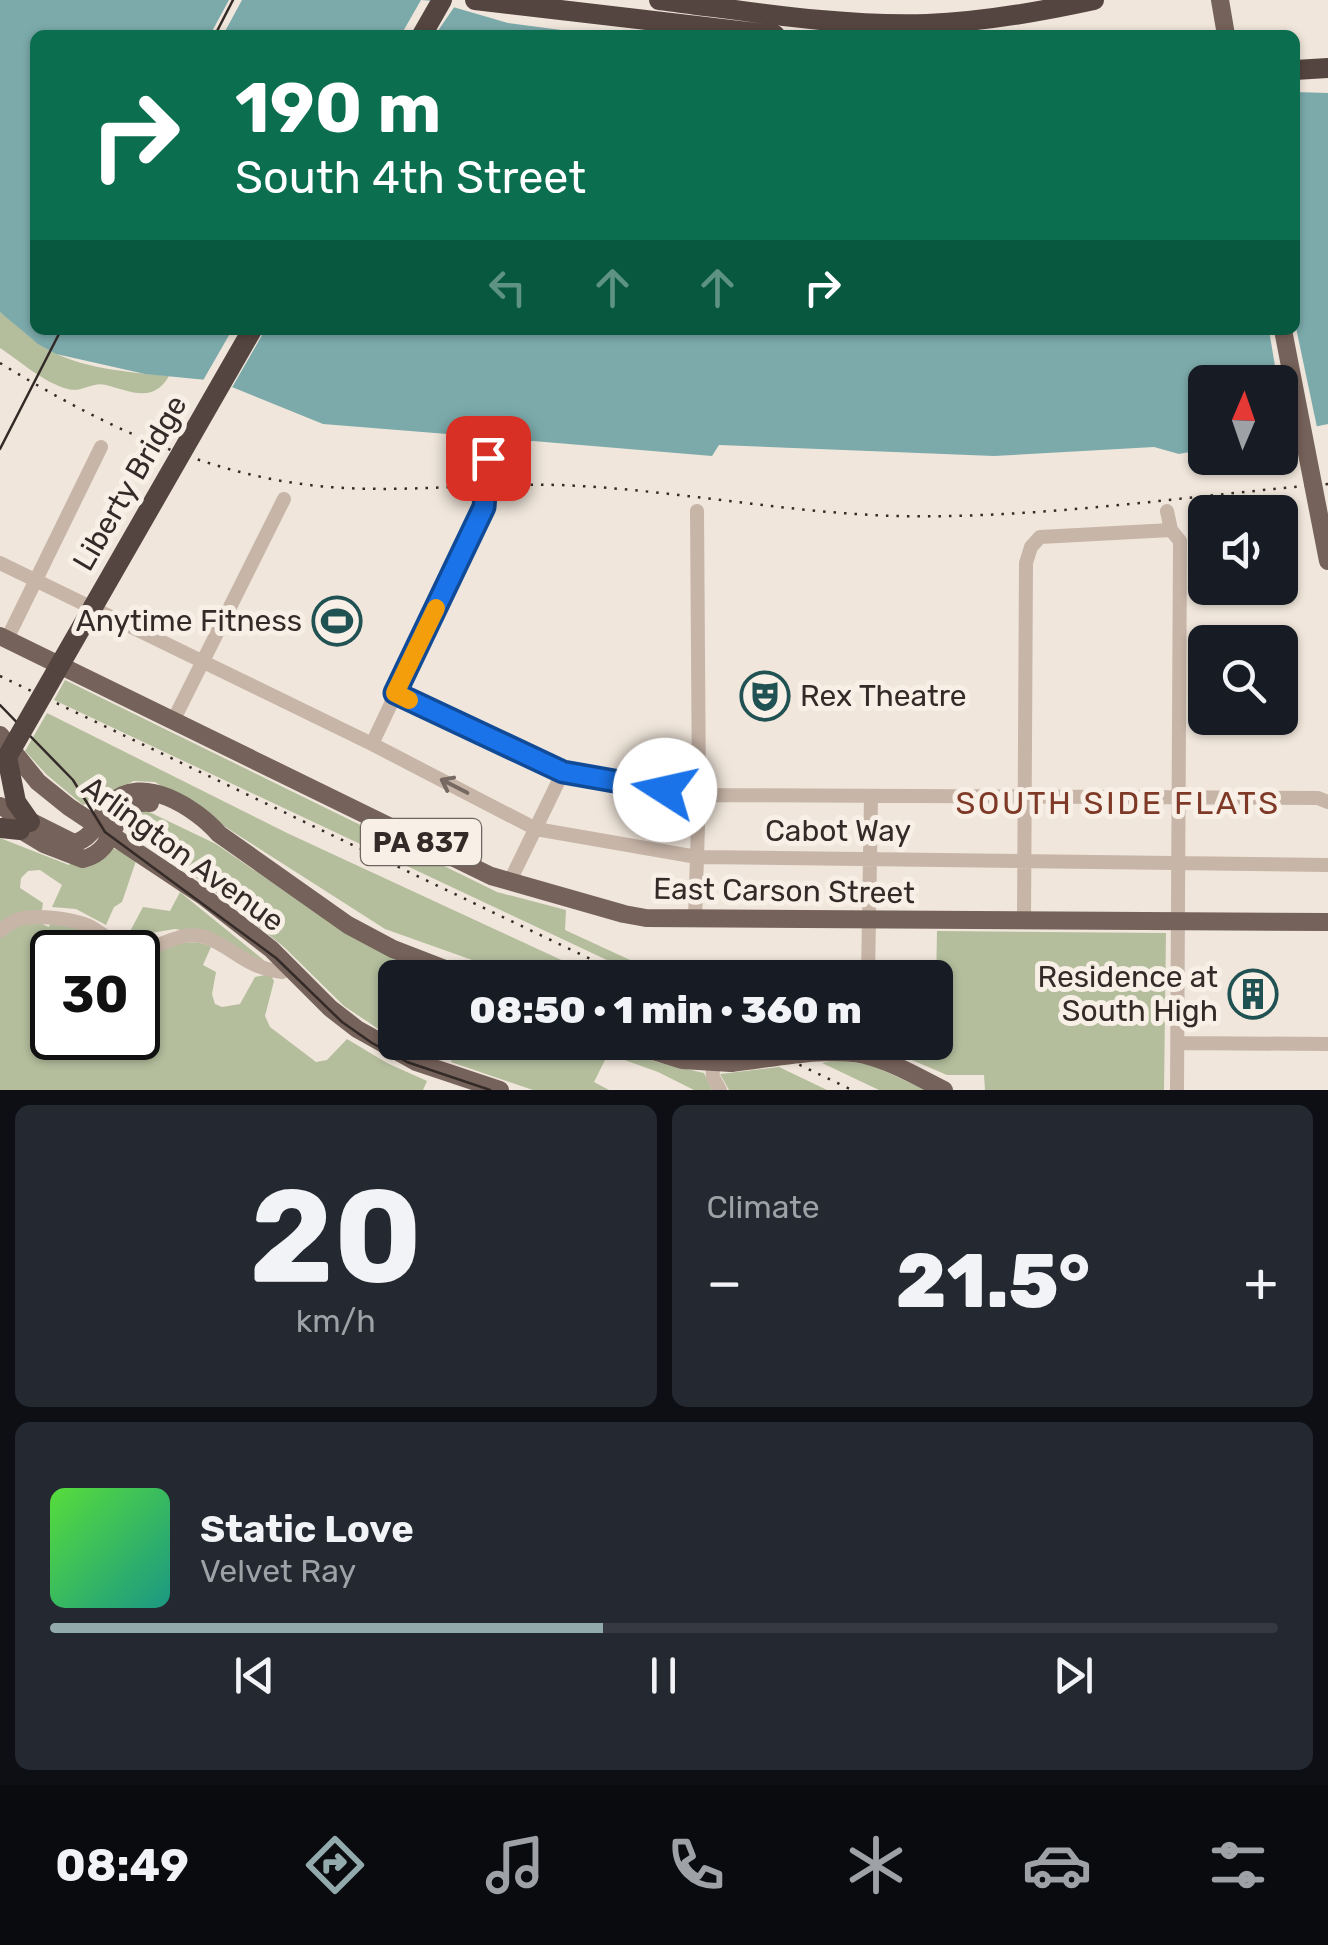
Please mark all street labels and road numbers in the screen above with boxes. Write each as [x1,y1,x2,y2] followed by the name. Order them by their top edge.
[65,389,195,577] street label: Liberty Bridge
[75,769,291,939] street label: Arlington Avenue
[765,813,911,849] street label: Cabot Way
[361,819,481,865] road number: PA 837
[653,871,915,911] street label: East Carson Street

